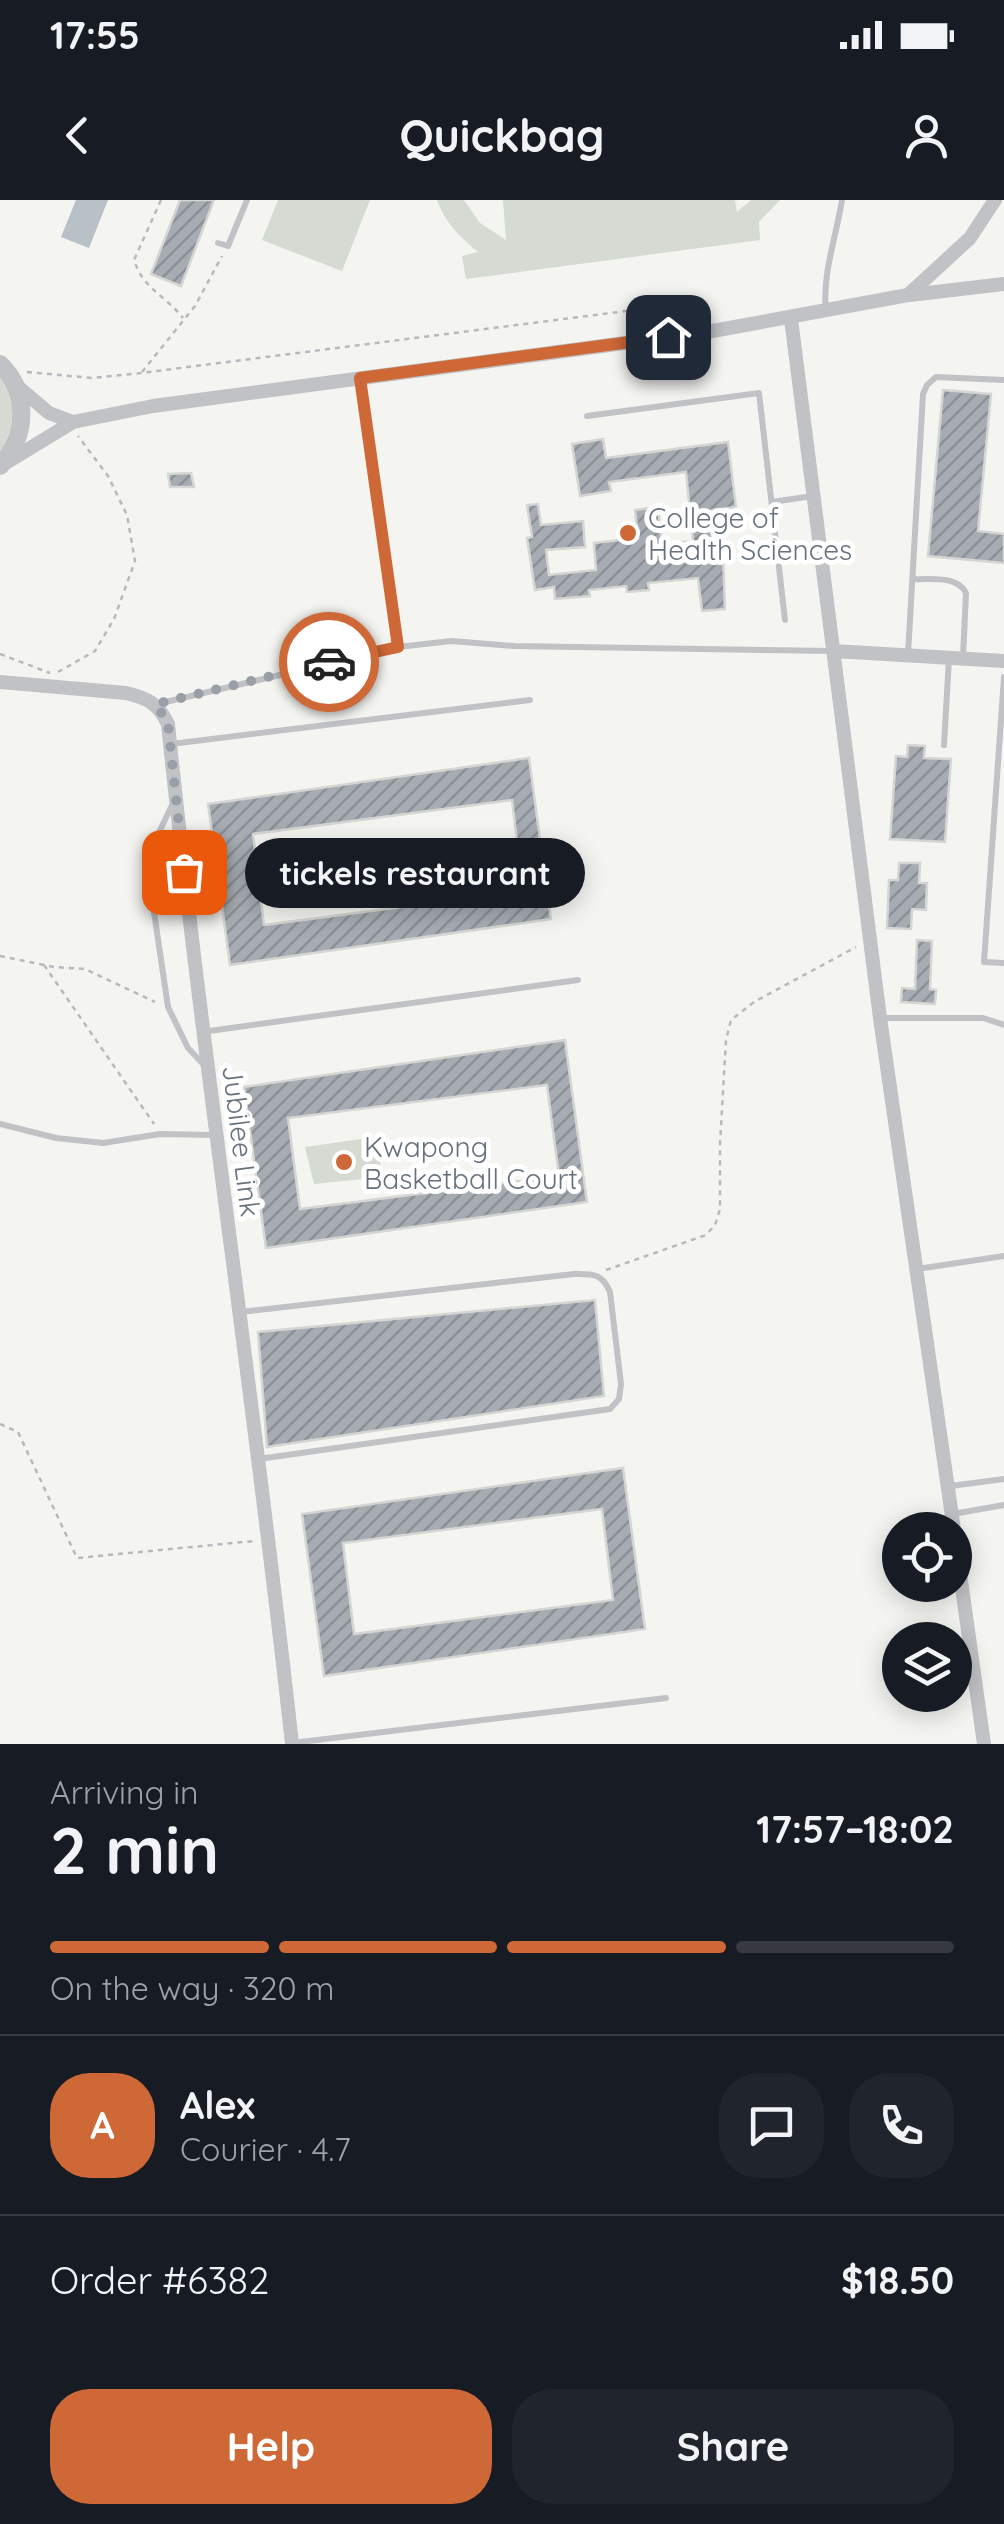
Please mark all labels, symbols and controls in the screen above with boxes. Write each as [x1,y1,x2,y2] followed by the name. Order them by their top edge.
[50,11,140,59] text: 17:55
[399,107,605,163] text: Quickbag
[50,108,105,163] icon: back
[899,108,954,163] icon: person
[626,295,711,380] pin
[641,310,696,365] icon: home
[648,500,852,567] place label: College of Health Sciences
[617,522,639,544] marker: College of Health Sciences
[279,612,379,712] courier
[302,635,357,690] icon: car
[142,830,227,915] pin
[244,837,584,907] callout: tickels restaurant
[157,845,212,900] icon: bag
[279,853,551,893] text: tickels restaurant
[215,1063,269,1219] street label: Jubilee Link
[364,1129,578,1196] place label: Kwapong Basketball Court
[333,1151,355,1173] marker: Kwapong Basketball Court
[882,1512,972,1712] map controls
[882,1512,972,1602] button: locate
[882,1622,972,1712] button: layers
[50,1772,199,1812] text: Arriving in
[756,1805,954,1853] text: 17:57–18:02
[50,1809,219,1890] text: 2 min
[50,1968,335,2008] text: On the way · 320 m
[719,2073,824,2178] button: chat
[849,2073,954,2178] button: phone
[180,2081,255,2129] text: Alex
[90,2101,115,2149] text: A
[180,2129,351,2169] text: Courier · 4.7
[50,2256,269,2304] text: Order #6382
[841,2256,954,2304] text: $18.50
[50,2389,492,2504] button: Help
[512,2389,954,2504] button: Share

